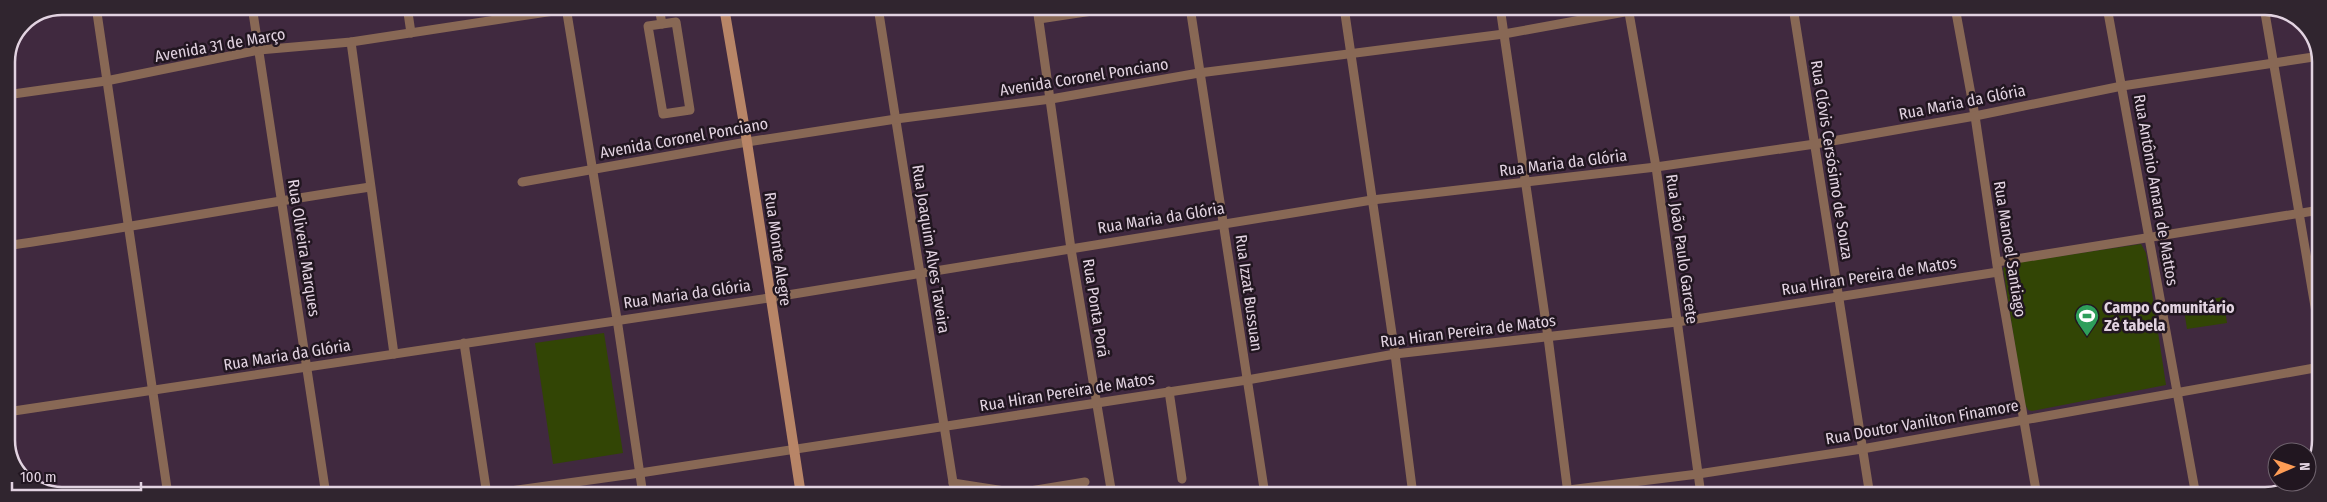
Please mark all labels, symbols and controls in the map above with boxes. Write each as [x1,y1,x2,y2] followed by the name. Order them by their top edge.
[153,24,287,66] street label: Avenida 31 de Março
[998,54,1170,100] street label: Avenida Coronel Ponciano
[1807,59,1857,261] street label: Rua Clóvis Cersósimo de Souza
[1897,80,2027,124] street label: Rua Maria da Glória
[2130,93,2182,287] street label: Rua Antônio Amara de Mattos
[598,114,770,162] street label: Avenida Coronel Ponciano
[1498,146,1628,180] street label: Rua Maria da Glória
[908,163,954,335] street label: Rua Joaquim Alves Taveira
[1662,173,1702,325] street label: Rua João Paulo Garcete
[284,178,324,318] street label: Rua Oliveira Marques
[1990,180,2030,318] street label: Rua Manoel Santiago
[761,191,795,307] street label: Rua Monte Alegre
[1096,199,1226,237] street label: Rua Maria da Glória
[1231,234,1267,352] street label: Rua Izzat Bussuan
[1780,253,1958,299] street label: Rua Hiran Pereira de Matos
[1079,257,1113,359] street label: Rua Ponta Porã
[622,276,752,312] street label: Rua Maria da Glória
[2104,298,2235,335] place label: Campo Comunitário Zé tabela
[2074,303,2100,337] sports icon: Campo Comunitário Zé tabela
[1379,311,1557,351] street label: Rua Hiran Pereira de Matos
[222,336,352,374] street label: Rua Maria da Glória
[978,369,1156,415] street label: Rua Hiran Pereira de Matos
[1824,396,2020,448] street label: Rua Doutor Vanilton Finamore
[2267,442,2317,492] north arrow
[12,460,141,492] scale bar
[2296,462,2313,471] text: N
[20,468,57,486] text: 100 m

